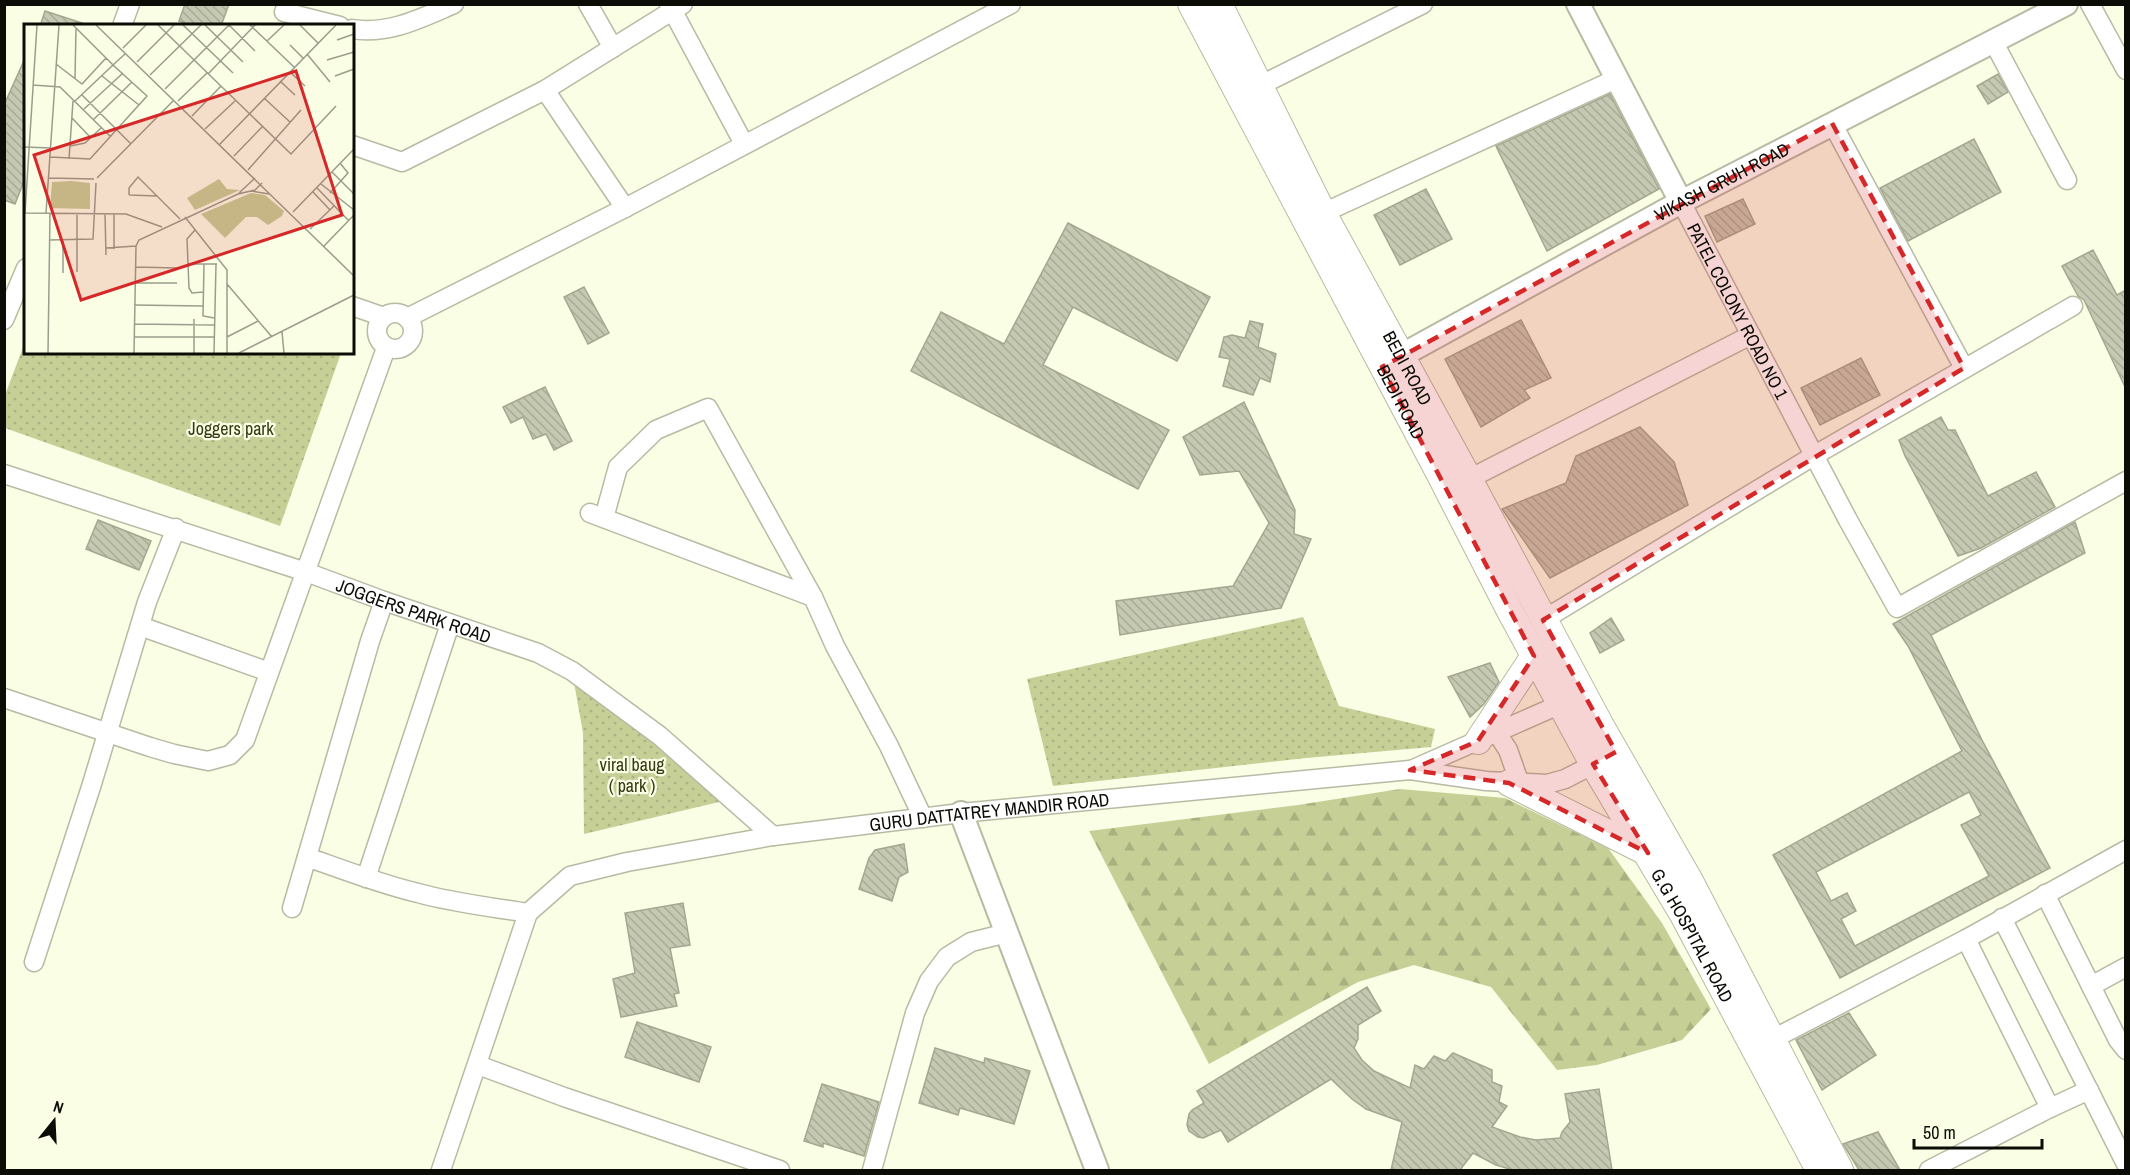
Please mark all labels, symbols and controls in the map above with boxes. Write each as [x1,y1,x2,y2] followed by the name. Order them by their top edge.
[24,24,354,354] inset map
[1650,136,1793,227] street label: VIKASH GRUH ROAD
[1682,218,1795,404] street label: PATEL COLONY ROAD NO 1
[1379,326,1437,408] street label: BEDI ROAD
[1372,361,1430,443] street label: BEDI ROAD
[188,416,274,441] park label: Joggers park
[333,572,494,649] street label: JOGGERS PARK ROAD
[600,752,665,798] park label: viral baug ( park )
[868,786,1110,837] street label: GURU DATTATREY MANDIR ROAD
[1646,864,1740,1007] street label: G.G HOSPITAL ROAD
[24,1091,84,1151] north arrow
[51,1095,67,1119] text: N
[1914,1112,2042,1150] scale bar
[1923,1120,1956,1145] text: 50 m

